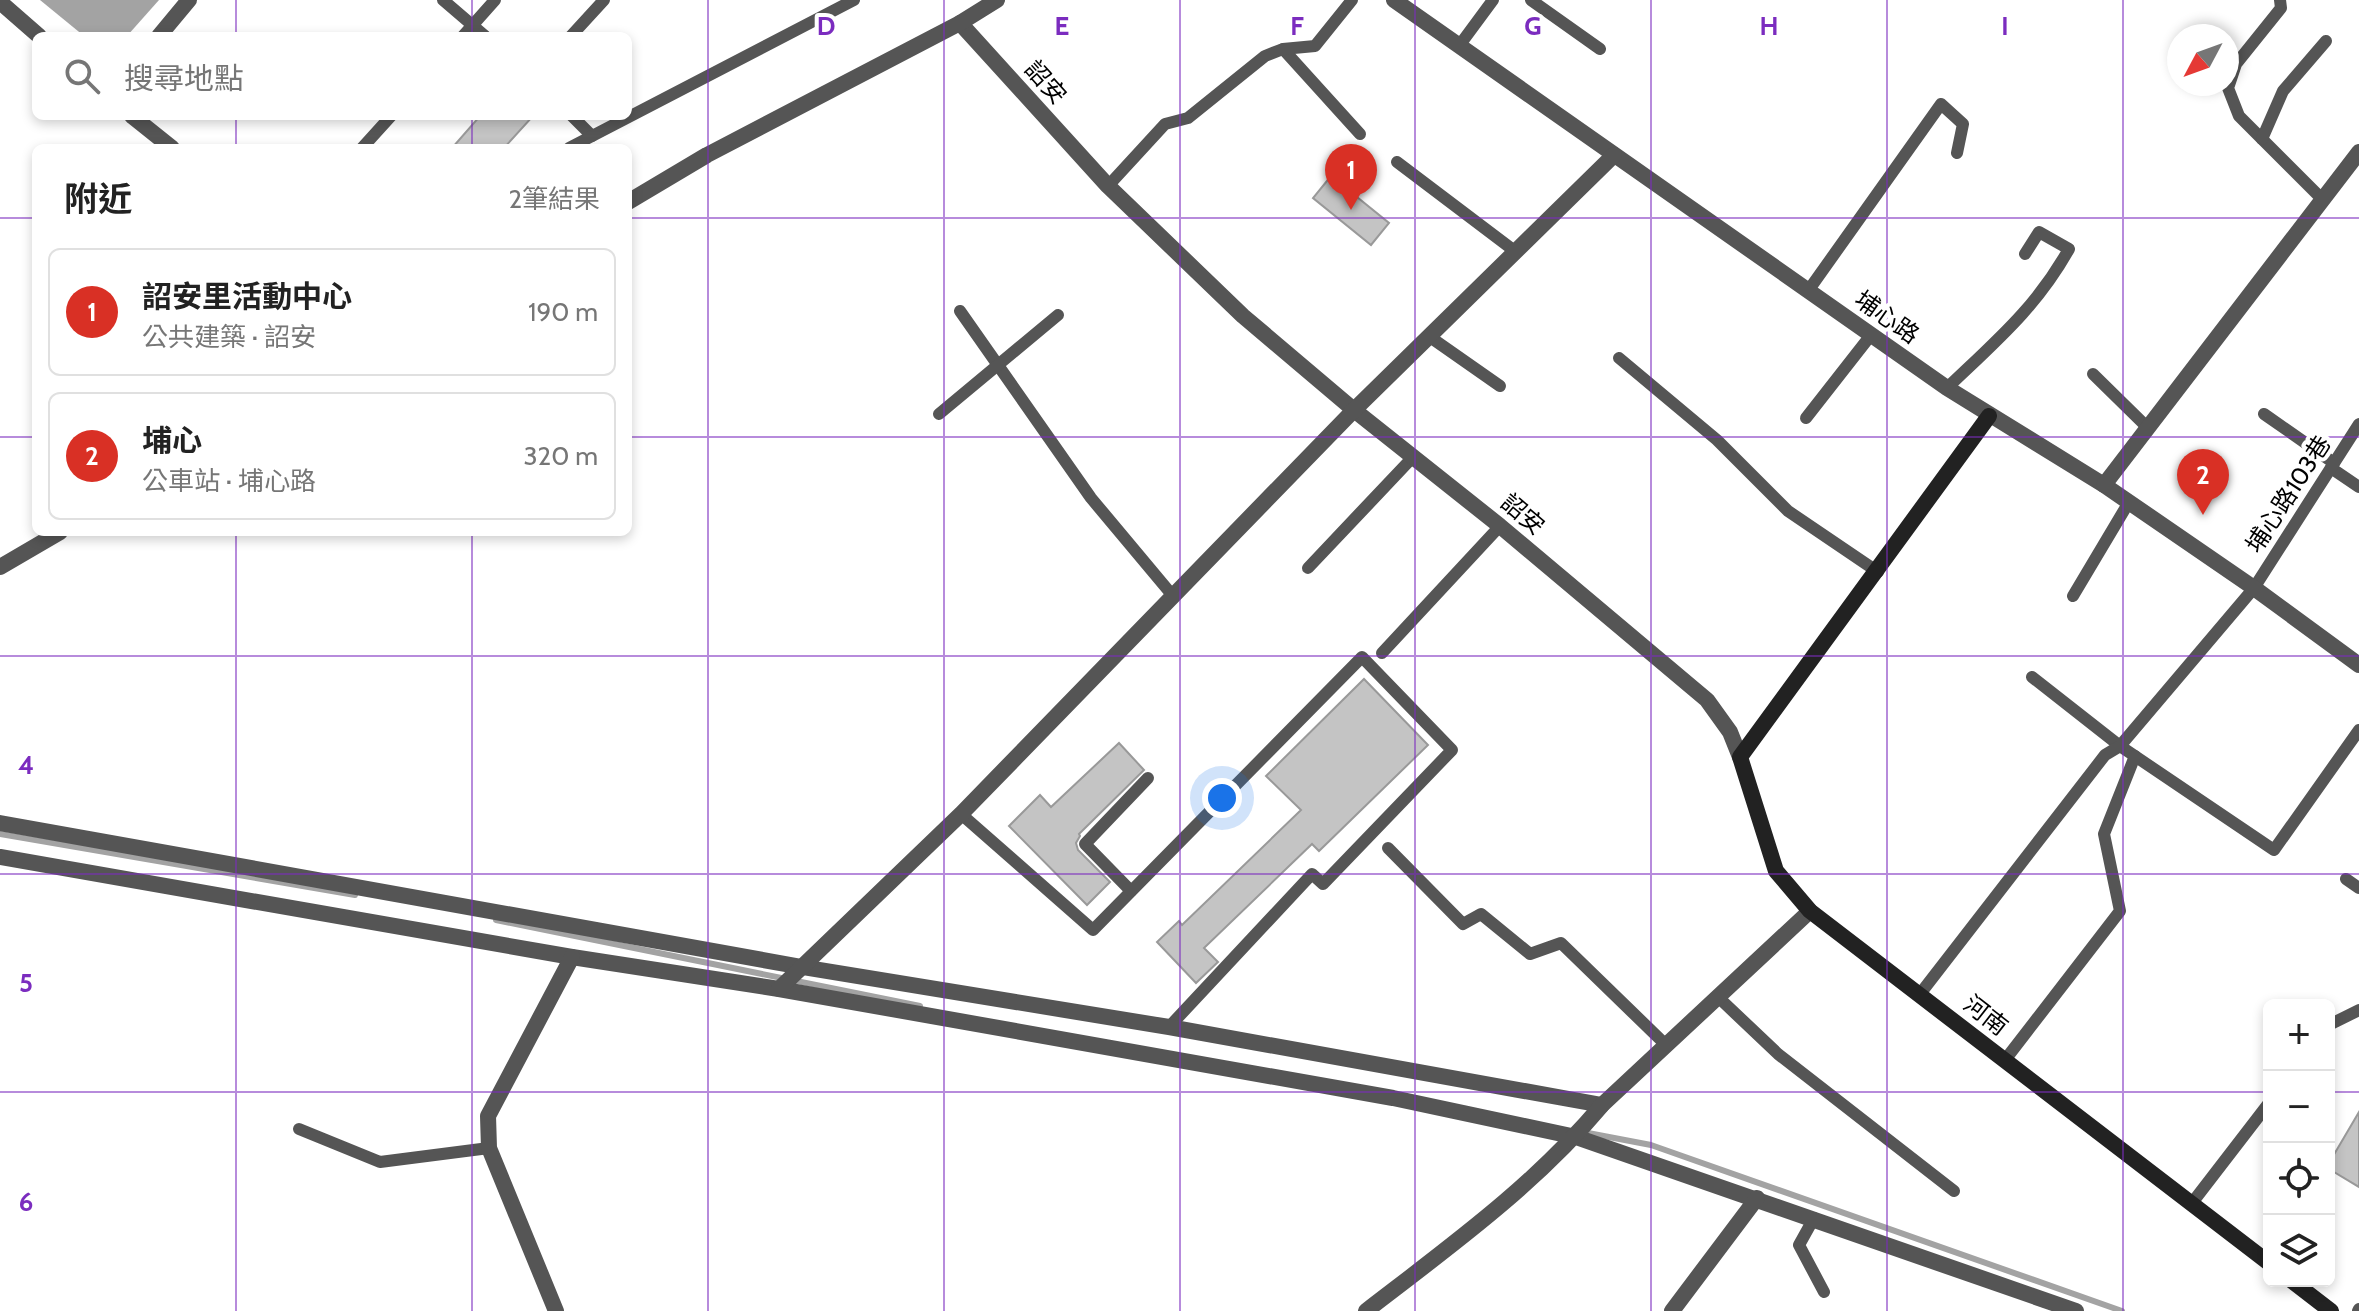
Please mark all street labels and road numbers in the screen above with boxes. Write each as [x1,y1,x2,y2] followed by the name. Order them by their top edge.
[1019,54,1073,110] street label: 詔安
[1849,284,1925,350] street label: 埔心路
[2239,430,2337,558] street label: 埔心路103巷
[1495,487,1551,541] street label: 詔安
[1958,989,2014,1041] street label: 河南

